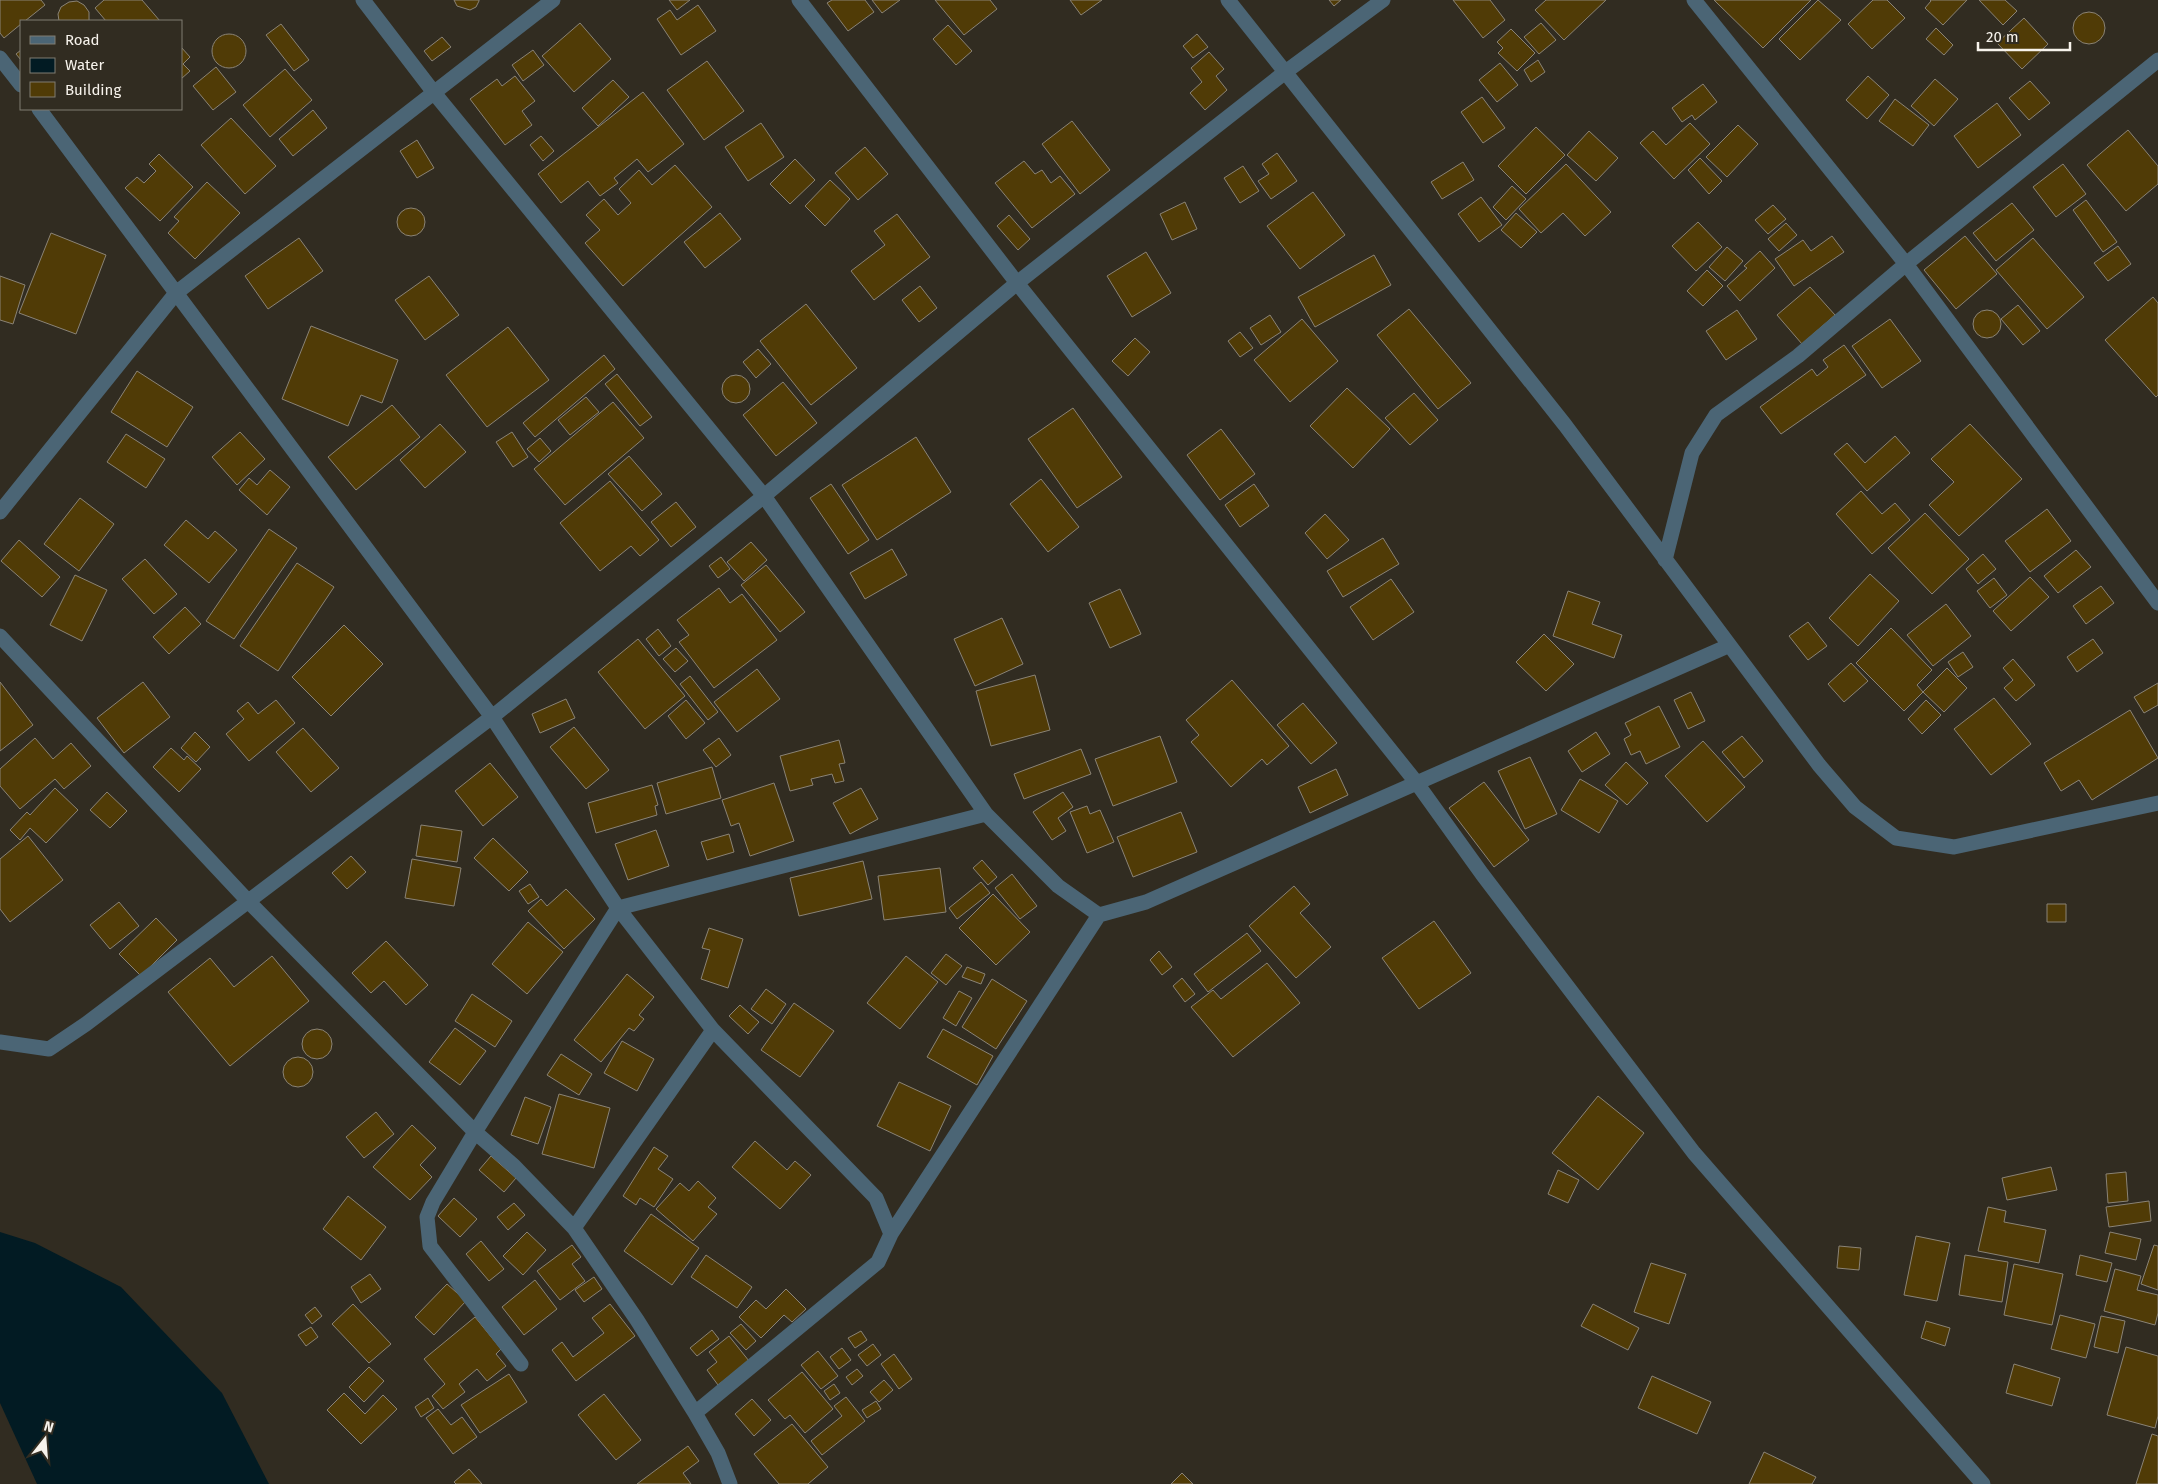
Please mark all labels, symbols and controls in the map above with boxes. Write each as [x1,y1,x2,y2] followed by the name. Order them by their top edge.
[20,20,182,110] legend
[1978,20,2070,52] scale bar
[1986,28,2019,46] text: 20 m
[65,31,100,49] text: Road
[65,56,104,74] text: Water
[65,81,121,99] text: Building
[20,1414,70,1464] north arrow
[42,1418,56,1437] text: N

